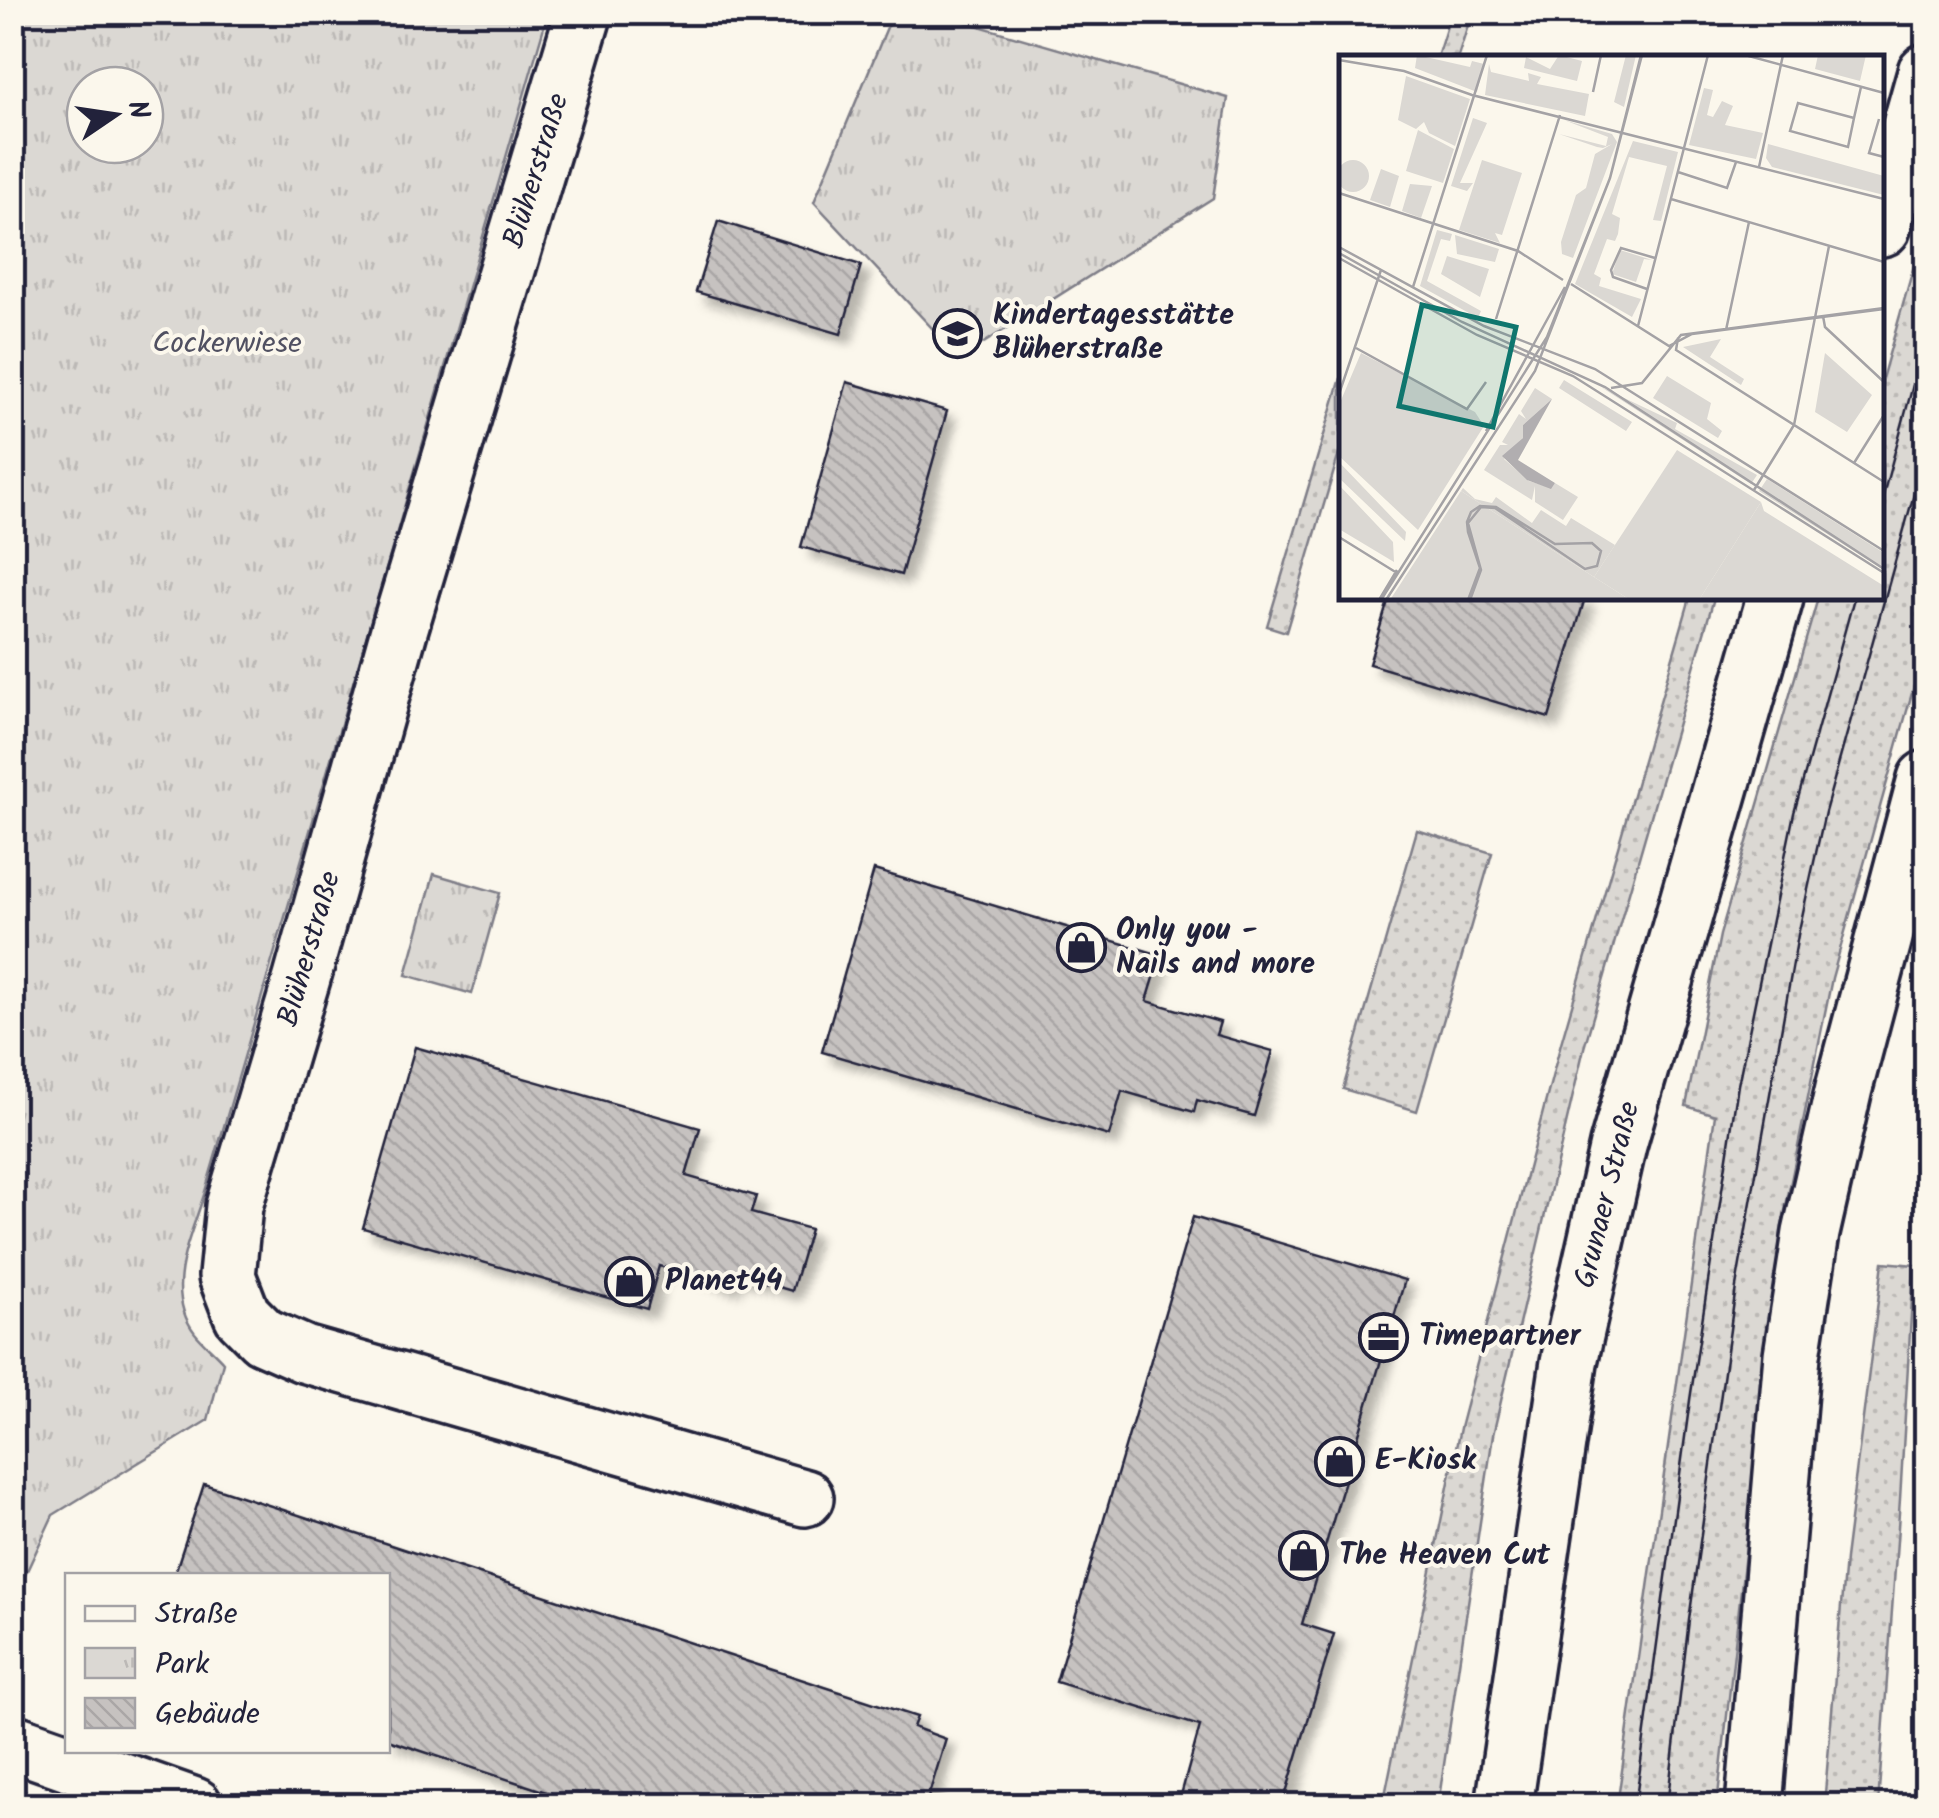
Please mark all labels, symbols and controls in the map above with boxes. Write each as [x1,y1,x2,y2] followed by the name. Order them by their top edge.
[1339,55,1884,600] inset map
[65,65,165,165] north arrow
[491,88,583,254] street label: Blüherstraße
[113,96,161,124] text: N
[993,292,1234,374] place label: Kindertagesstätte Blüherstraße
[932,307,984,359] school or university icon: Kindertagesstätte Blüherstraße
[152,320,302,368] park label: Cockerwiese
[265,866,355,1032] street label: Blüherstraße
[1116,907,1315,989] place label: Only you - Nails and more
[1055,922,1107,974] shop icon: Only you - Nails and more
[1562,1097,1654,1293] street label: Grunaer Straße
[604,1256,656,1308] shop icon: Planet44
[665,1258,782,1306] place label: Planet44
[1358,1311,1410,1363] office icon: Timepartner
[1419,1313,1581,1361] place label: Timepartner
[1314,1435,1366,1487] shop icon: E-Kiosk
[1375,1437,1477,1485] place label: E-Kiosk
[1278,1530,1330,1582] shop icon: The Heaven Cut
[1339,1532,1550,1580] place label: The Heaven Cut
[65,1573,390,1753] legend
[155,1591,238,1639] text: Straße
[155,1641,210,1689] text: Park
[155,1691,260,1739] text: Gebäude

